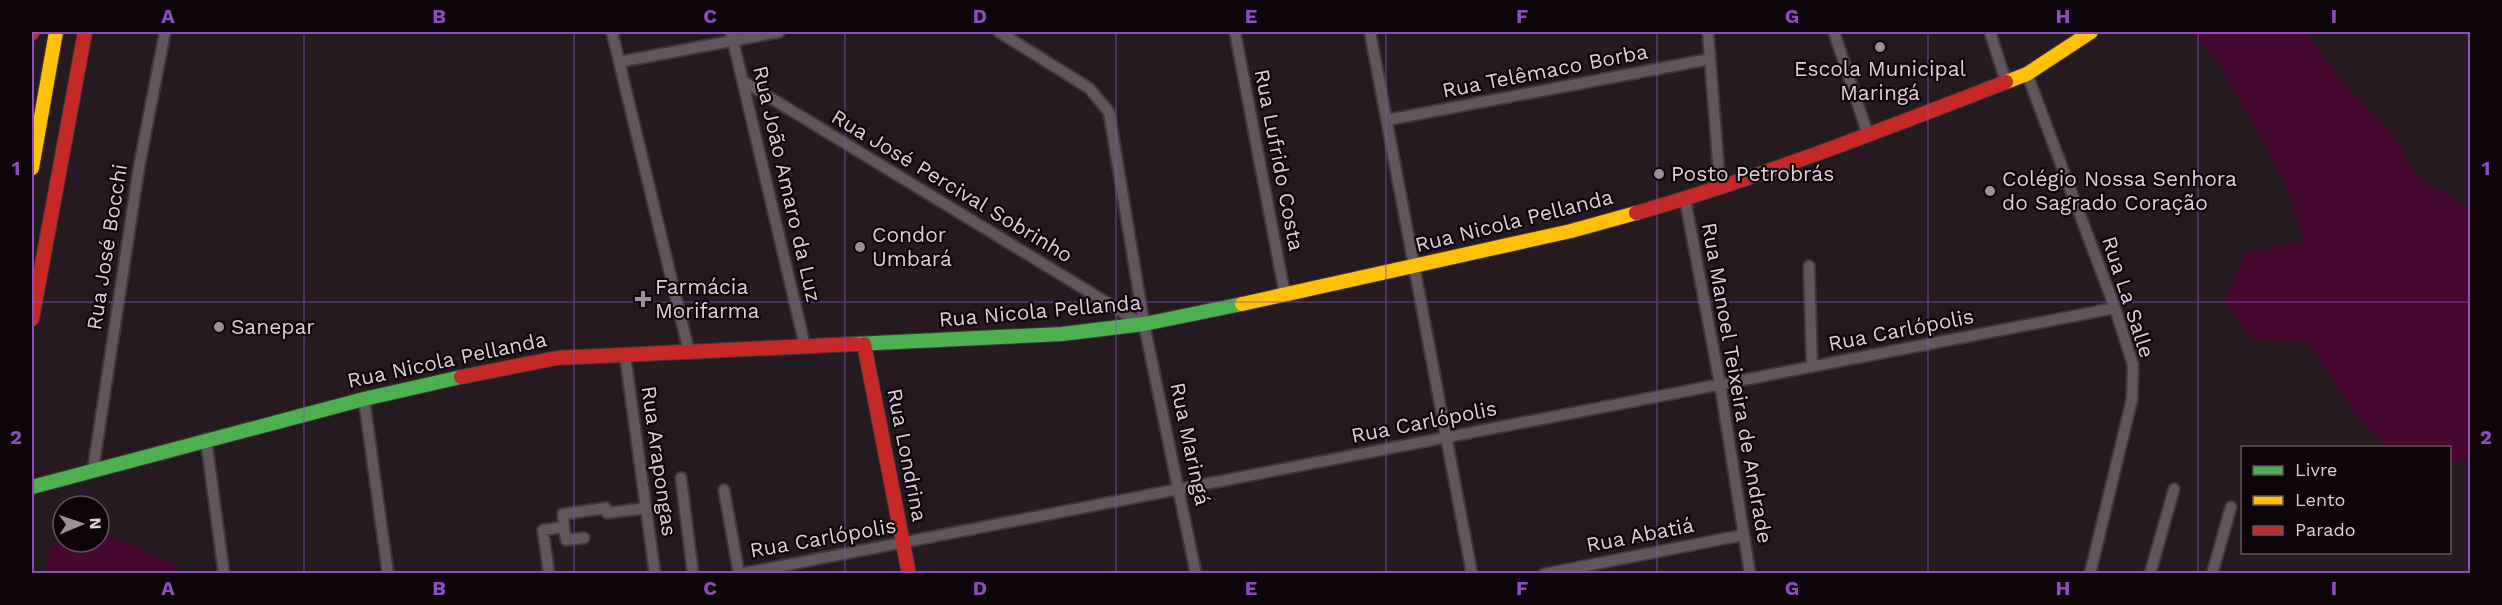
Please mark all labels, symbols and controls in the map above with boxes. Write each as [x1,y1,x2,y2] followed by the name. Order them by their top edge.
[161,4,175,28] text: A
[432,4,446,28] text: B
[703,4,717,28] text: C
[973,4,987,28] text: D
[1245,4,1257,28] text: E
[1516,4,1528,28] text: F
[1785,4,1799,28] text: G
[2056,4,2070,28] text: H
[2331,4,2337,28] text: I
[1440,38,1650,103] street label: Rua Telêmaco Borba
[1873,40,1887,54] marker: Escola Municipal Maringá
[1794,56,1967,105] place label: Escola Municipal Maringá
[748,63,827,305] street label: Rua João Amaro da Luz
[1250,67,1309,253] street label: Rua Lufrido Costa
[827,103,1077,268] street label: Rua José Percival Sobrinho
[12,156,20,180] text: 1
[2482,156,2490,180] text: 1
[1671,161,1834,186] place label: Posto Petrobrás
[81,162,132,332] street label: Rua José Bocchi
[2002,166,2237,215] place label: Colégio Nossa Senhora do Sagrado Coração
[1652,167,1666,181] marker: Posto Petrobrás
[1412,184,1616,257] street label: Rua Nicola Pellanda
[1983,184,1997,198] marker: Colégio Nossa Senhora do Sagrado Coração
[1697,221,1778,545] street label: Rua Manoel Teixeira de Andrade
[872,222,952,271] place label: Condor Umbará
[2097,233,2160,361] street label: Rua La Salle
[853,240,867,254] marker: Condor Umbará
[655,274,760,323] place label: Farmácia Morifarma
[938,289,1142,332] street label: Rua Nicola Pellanda
[636,292,650,306] marker: Farmácia Morifarma
[1826,303,1976,356] street label: Rua Carlópolis
[231,314,315,339] place label: Sanepar
[212,320,226,334] marker: Sanepar
[345,326,549,393] street label: Rua Nicola Pellanda
[1165,380,1216,508] street label: Rua Maringá
[637,384,682,538] street label: Rua Arapongas
[882,386,933,524] street label: Rua Londrina
[1349,395,1499,448] street label: Rua Carlópolis
[10,425,22,449] text: 2
[2480,425,2492,449] text: 2
[2241,446,2451,554] legend
[2295,459,2337,480] text: Livre
[2295,489,2345,510] text: Lento
[51,494,111,554] north arrow
[748,512,898,563] street label: Rua Carlópolis
[1584,512,1696,557] street label: Rua Abatiá
[86,517,105,530] text: N
[2295,519,2356,540] text: Parado
[161,576,175,600] text: A
[432,576,446,600] text: B
[703,576,717,600] text: C
[973,576,987,600] text: D
[1245,576,1257,600] text: E
[1516,576,1528,600] text: F
[1785,576,1799,600] text: G
[2056,576,2070,600] text: H
[2331,576,2337,600] text: I

